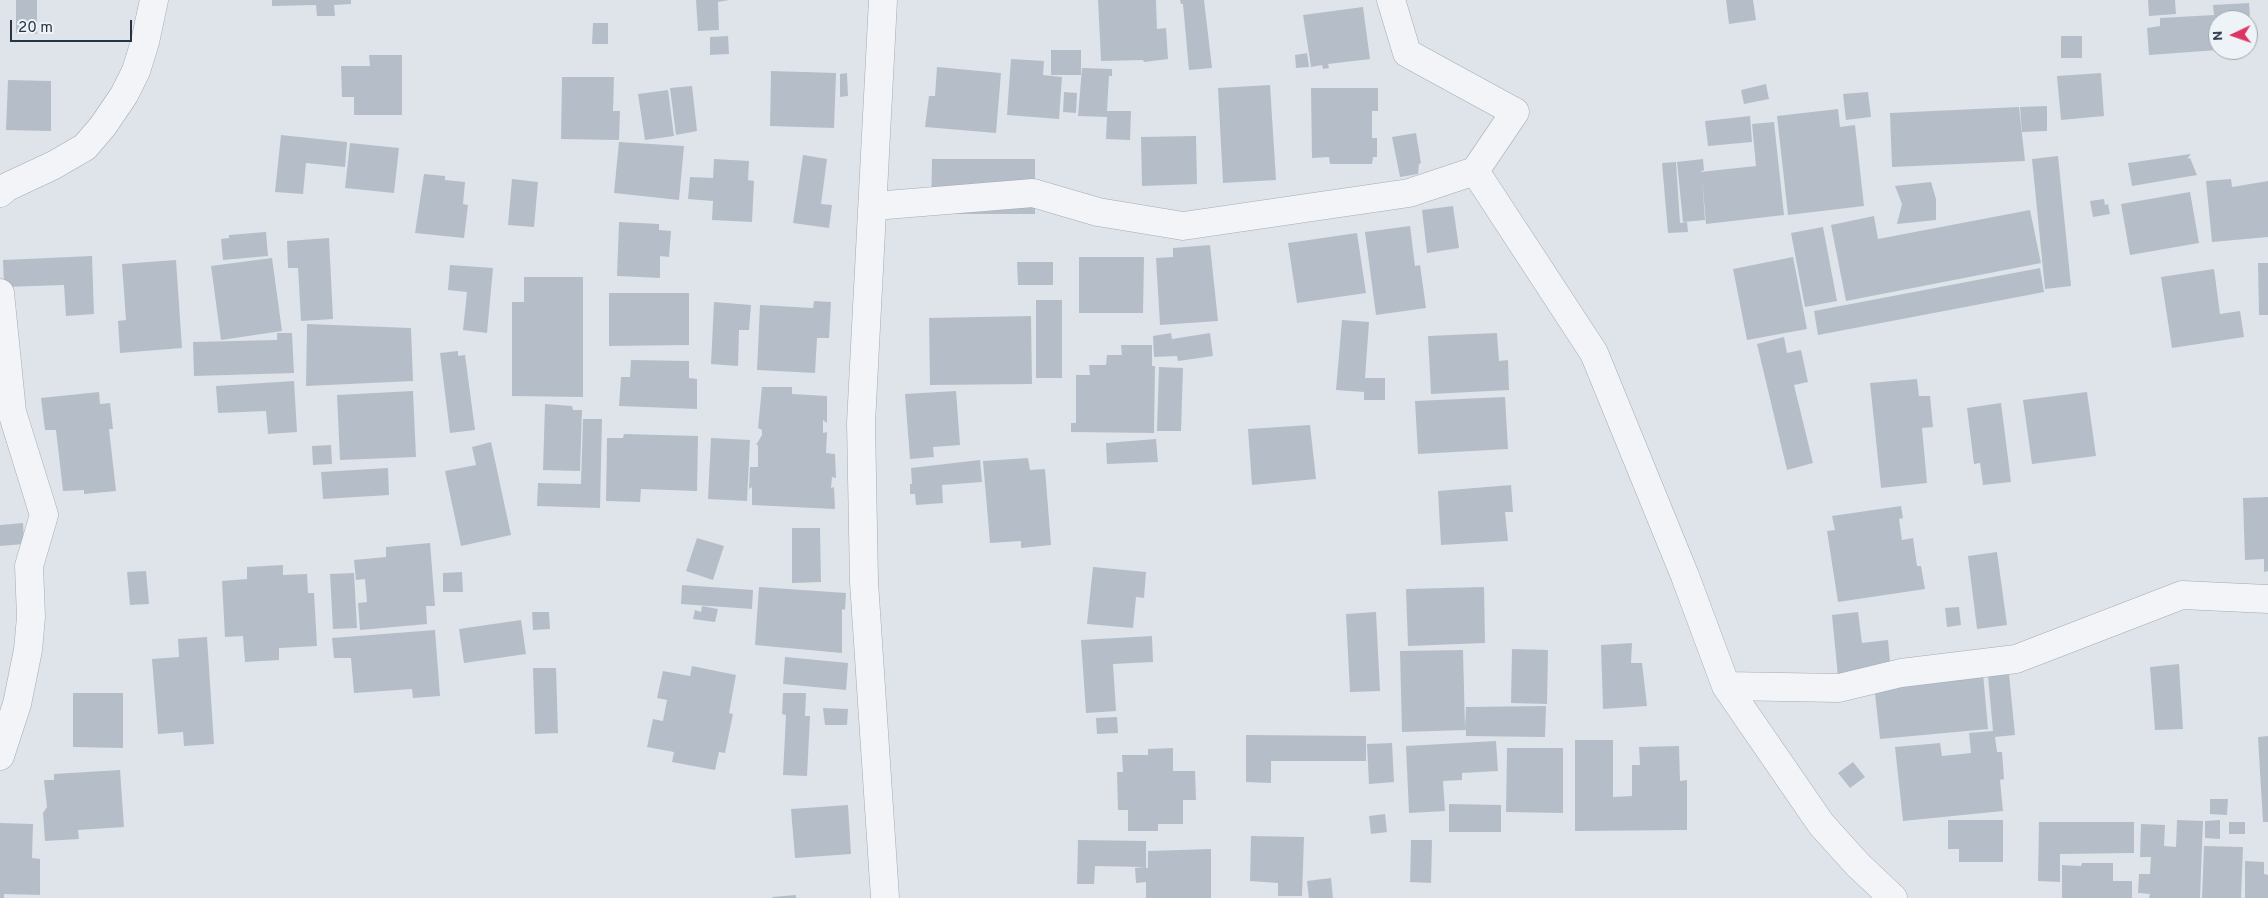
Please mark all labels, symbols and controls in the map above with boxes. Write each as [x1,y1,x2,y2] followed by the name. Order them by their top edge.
[12,10,135,42] scale bar
[2208,10,2258,60] north arrow
[18,19,53,38] text: 20 m
[2210,30,2227,41] text: N

